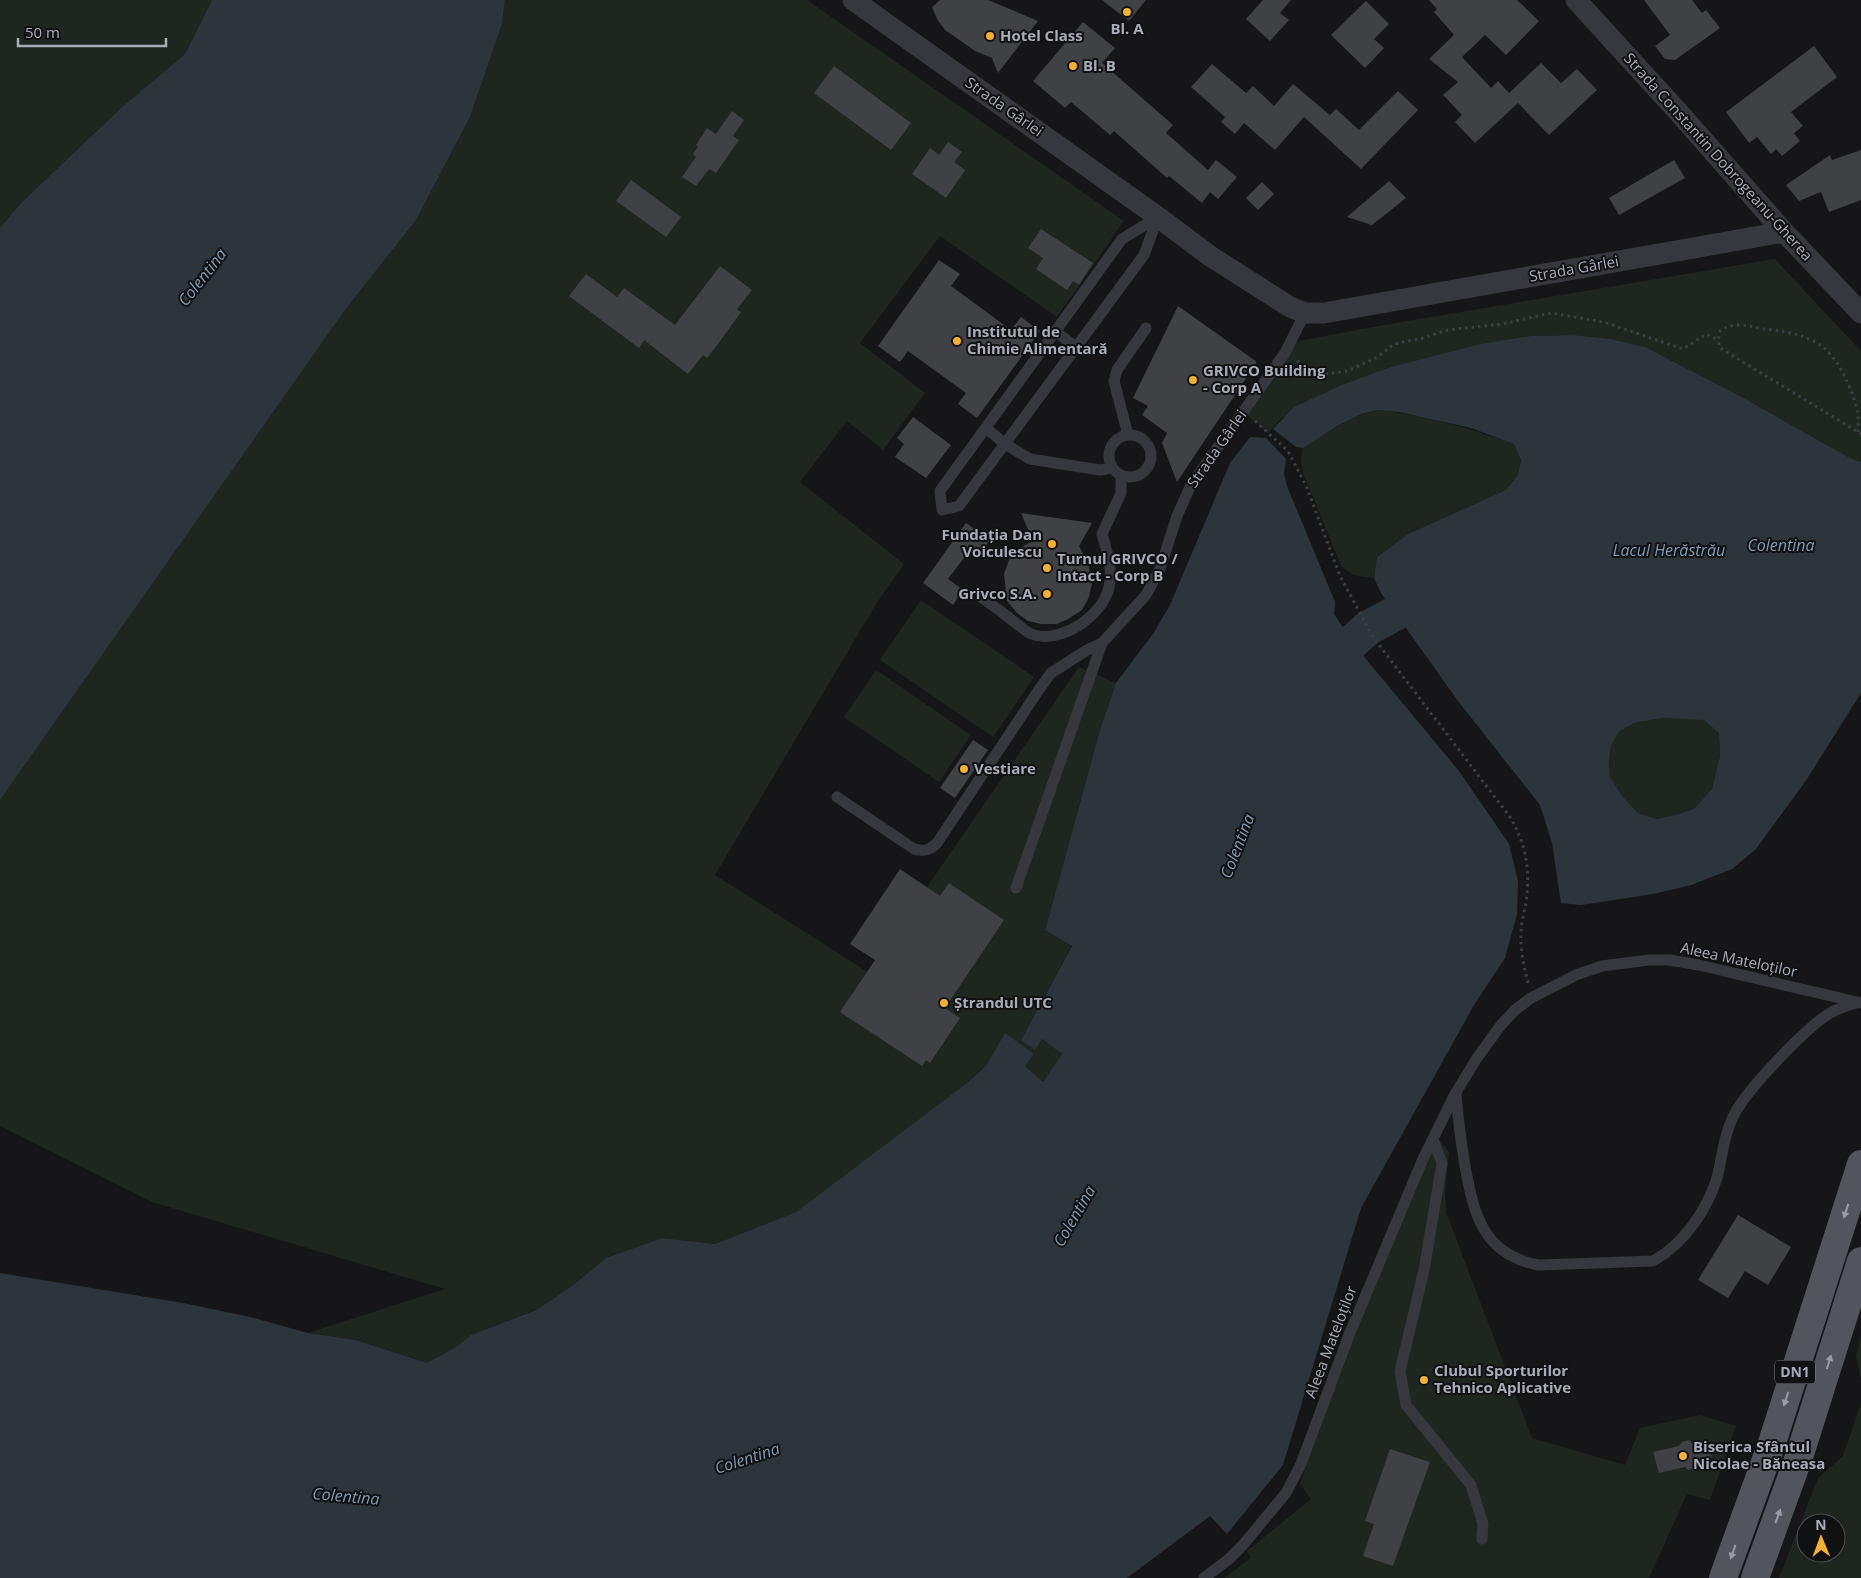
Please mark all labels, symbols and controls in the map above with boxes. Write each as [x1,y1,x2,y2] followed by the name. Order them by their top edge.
[1121,6,1133,18] marker: Bl. A
[18,15,165,47] scale bar
[1110,18,1144,38] place label: Bl. A
[25,22,60,42] text: 50 m
[1000,25,1083,45] place label: Hotel Class
[984,30,996,42] marker: Hotel Class
[1620,48,1818,265] street label: Strada Constantin Dobrogeanu-Gherea
[1083,55,1116,75] place label: Bl. B
[1067,60,1079,72] marker: Bl. B
[962,72,1048,140] street label: Strada Gârlei
[173,244,231,310] water label: Colentina
[1527,250,1620,286] street label: Strada Gârlei
[967,321,1107,358] place label: Institutul de Chimie Alimentară
[951,335,963,347] marker: Institutul de Chimie Alimentară
[1203,360,1326,397] place label: GRIVCO Building - Corp A
[1187,374,1199,386] marker: GRIVCO Building - Corp A
[1182,405,1250,491] street label: Strada Gârlei
[941,524,1042,561] place label: Fundația Dan Voiculescu
[1747,534,1815,556] water label: Colentina
[1046,538,1058,550] marker: Fundația Dan Voiculescu
[1613,539,1725,561] water label: Lacul Herăstrău
[1057,548,1178,585] place label: Turnul GRIVCO / Intact - Corp B
[1041,562,1053,574] marker: Turnul GRIVCO / Intact - Corp B
[958,583,1037,603] place label: Grivco S.A.
[1041,588,1053,600] marker: Grivco S.A.
[974,758,1036,778] place label: Vestiare
[958,763,970,775] marker: Vestiare
[1215,811,1259,881] water label: Colentina
[1679,937,1799,981] street label: Aleea Mateloților
[954,992,1052,1012] place label: Ștrandul UTC
[938,997,950,1009] marker: Ștrandul UTC
[1048,1181,1100,1251] water label: Colentina
[1842,1203,1850,1218] one-way arrow
[1299,1283,1361,1401] street label: Aleea Mateloților
[1826,1354,1834,1369] one-way arrow
[1434,1360,1571,1397] place label: Clubul Sporturilor Tehnico Aplicative
[1775,1360,1815,1384] road number: DN1
[1418,1374,1430,1386] marker: Clubul Sporturilor Tehnico Aplicative
[1782,1391,1790,1406] one-way arrow
[1693,1436,1825,1473] place label: Biserica Sfântul Nicolae - Băneasa
[712,1437,782,1479] water label: Colentina
[1677,1450,1689,1462] marker: Biserica Sfântul Nicolae - Băneasa
[312,1482,380,1510] water label: Colentina
[1774,1508,1782,1523] one-way arrow
[1796,1513,1846,1563] north arrow
[1815,1515,1827,1534] text: N
[1729,1545,1737,1560] one-way arrow

